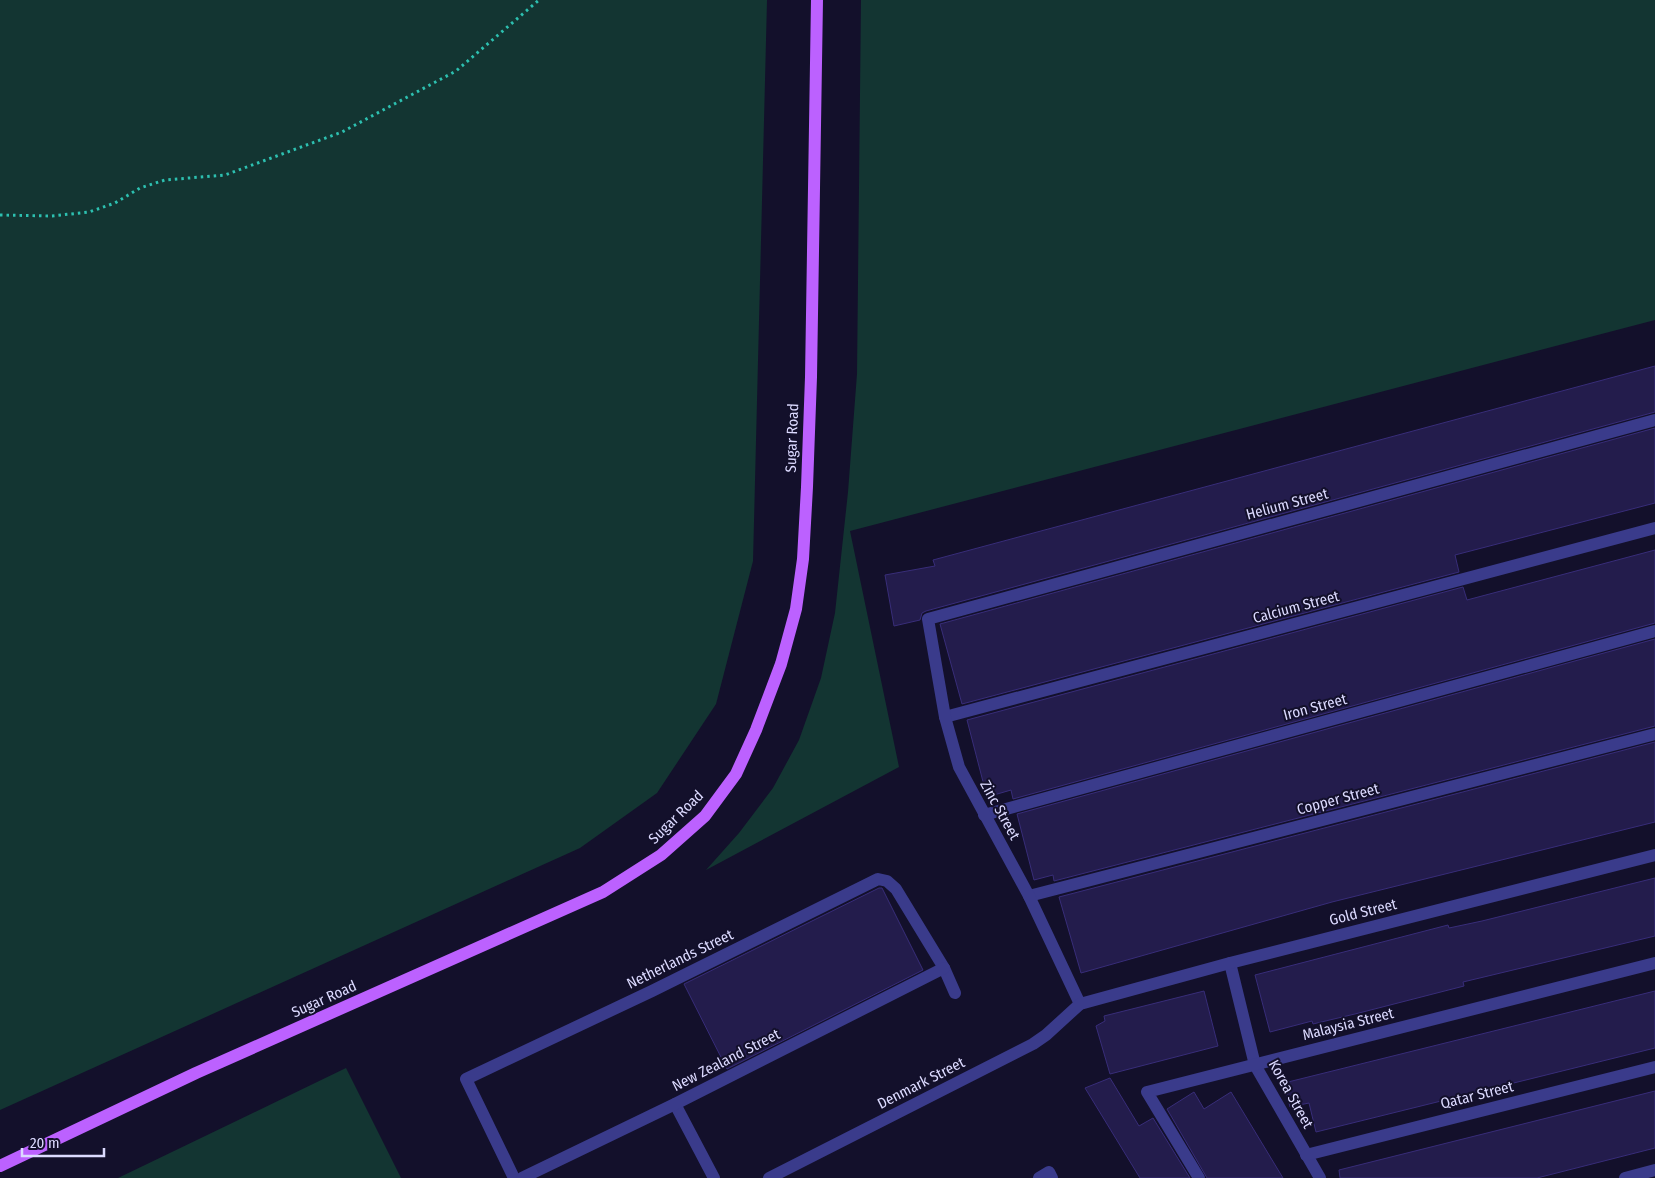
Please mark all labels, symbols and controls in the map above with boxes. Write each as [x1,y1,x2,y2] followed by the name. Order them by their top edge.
[782,403,802,473] street label: Sugar Road
[1244,484,1330,524] street label: Helium Street
[1251,587,1341,627] street label: Calcium Street
[1281,690,1349,724] street label: Iron Street
[976,777,1024,843] street label: Zinc Street
[1295,779,1381,819] street label: Copper Street
[645,786,707,848] street label: Sugar Road
[1327,895,1399,929] street label: Gold Street
[624,925,736,993] street label: Netherlands Street
[289,977,359,1021] street label: Sugar Road
[1301,1004,1396,1044] street label: Malaysia Street
[669,1025,783,1095] street label: New Zealand Street
[874,1053,968,1113] street label: Denmark Street
[1265,1057,1317,1131] street label: Korea Street
[1439,1077,1515,1113] street label: Qatar Street
[22,1126,105,1158] scale bar
[30,1134,60,1152] text: 20 m

